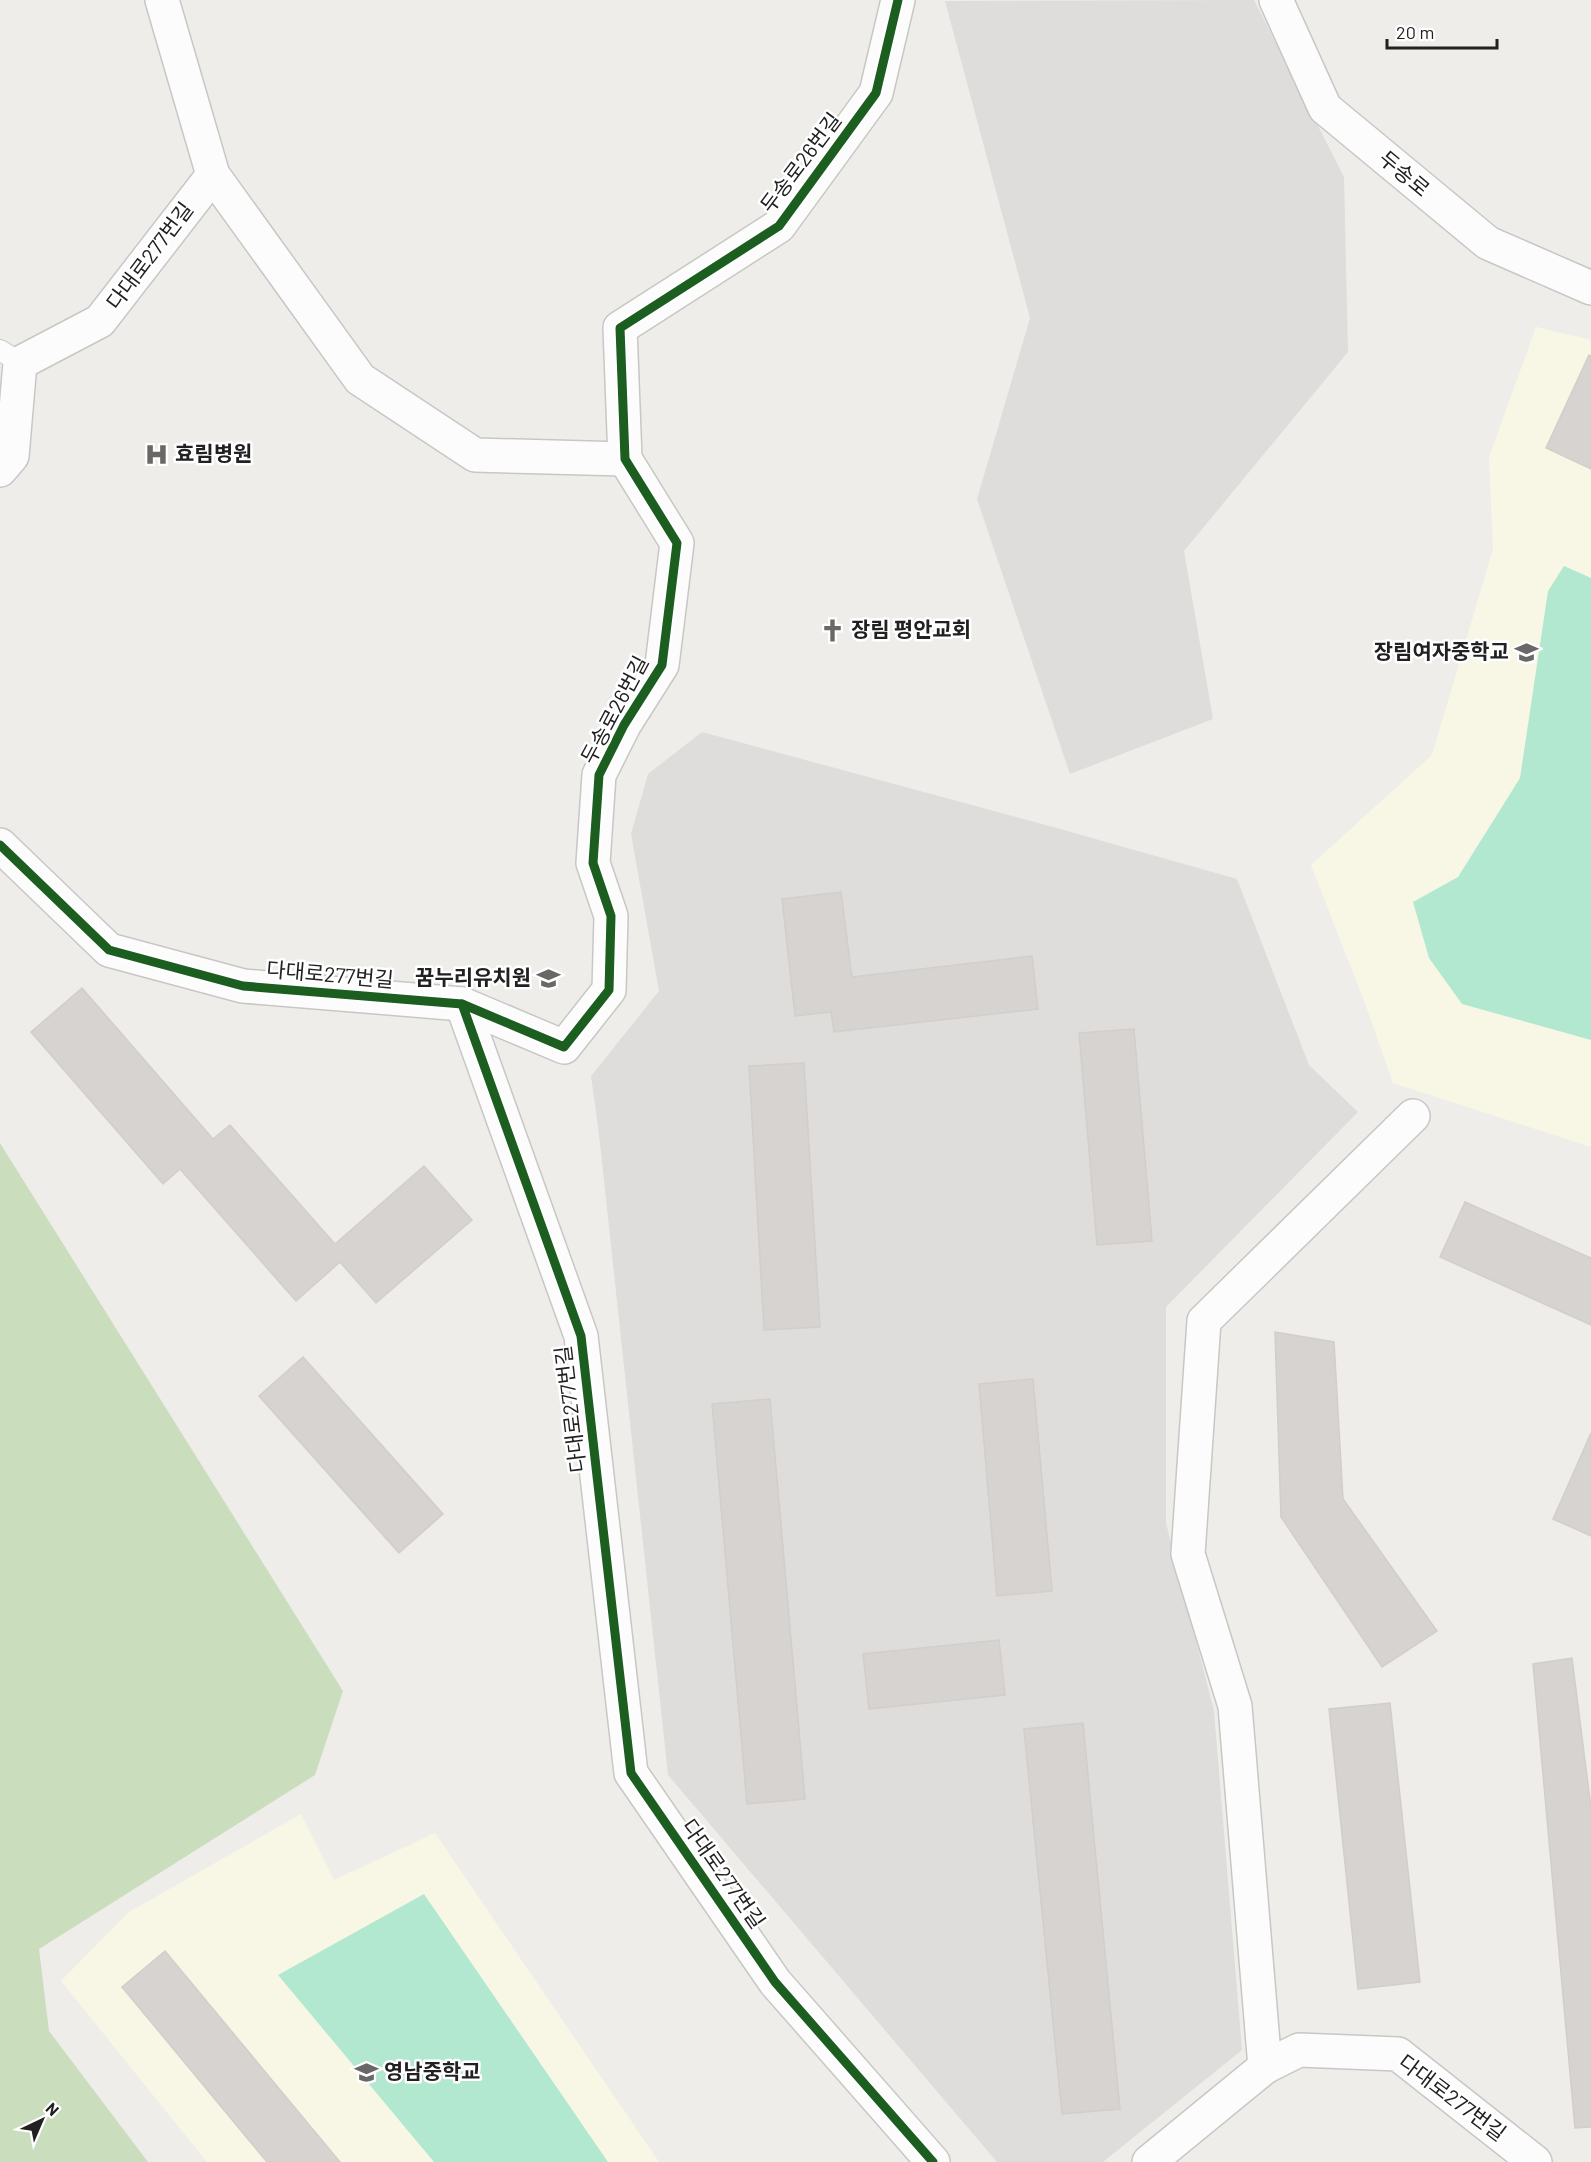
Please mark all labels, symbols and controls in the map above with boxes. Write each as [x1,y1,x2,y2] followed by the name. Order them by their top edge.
[1387,12,1496,50] scale bar
[1396,21,1434,43] text: 20 m
[754,107,845,217] street label: 두송로26번길
[1375,145,1435,201] street label: 두송로
[100,197,197,314] street label: 다대로277번길
[175,440,252,465] place label: 효림병원
[144,441,170,467] hospital icon: 효림병원
[851,616,971,641] place label: 장림 평안교회
[820,617,846,643] church icon: 장림 평안교회
[1374,638,1509,663] place label: 장림여자중학교
[1514,639,1540,665] school or university icon: 장림여자중학교
[575,651,653,768] street label: 두송로26번길
[265,955,395,992] street label: 다대로277번길
[415,964,531,989] place label: 꿈누리유치원
[536,965,562,991] school or university icon: 꿈누리유치원
[549,1344,590,1474] street label: 다대로277번길
[677,1814,771,1933] street label: 다대로277번길
[1394,2048,1511,2145] street label: 다대로277번길
[384,2058,481,2083] place label: 영남중학교
[353,2059,379,2085] school or university icon: 영남중학교
[12,2090,72,2150] north arrow
[42,2098,63,2119] text: N

